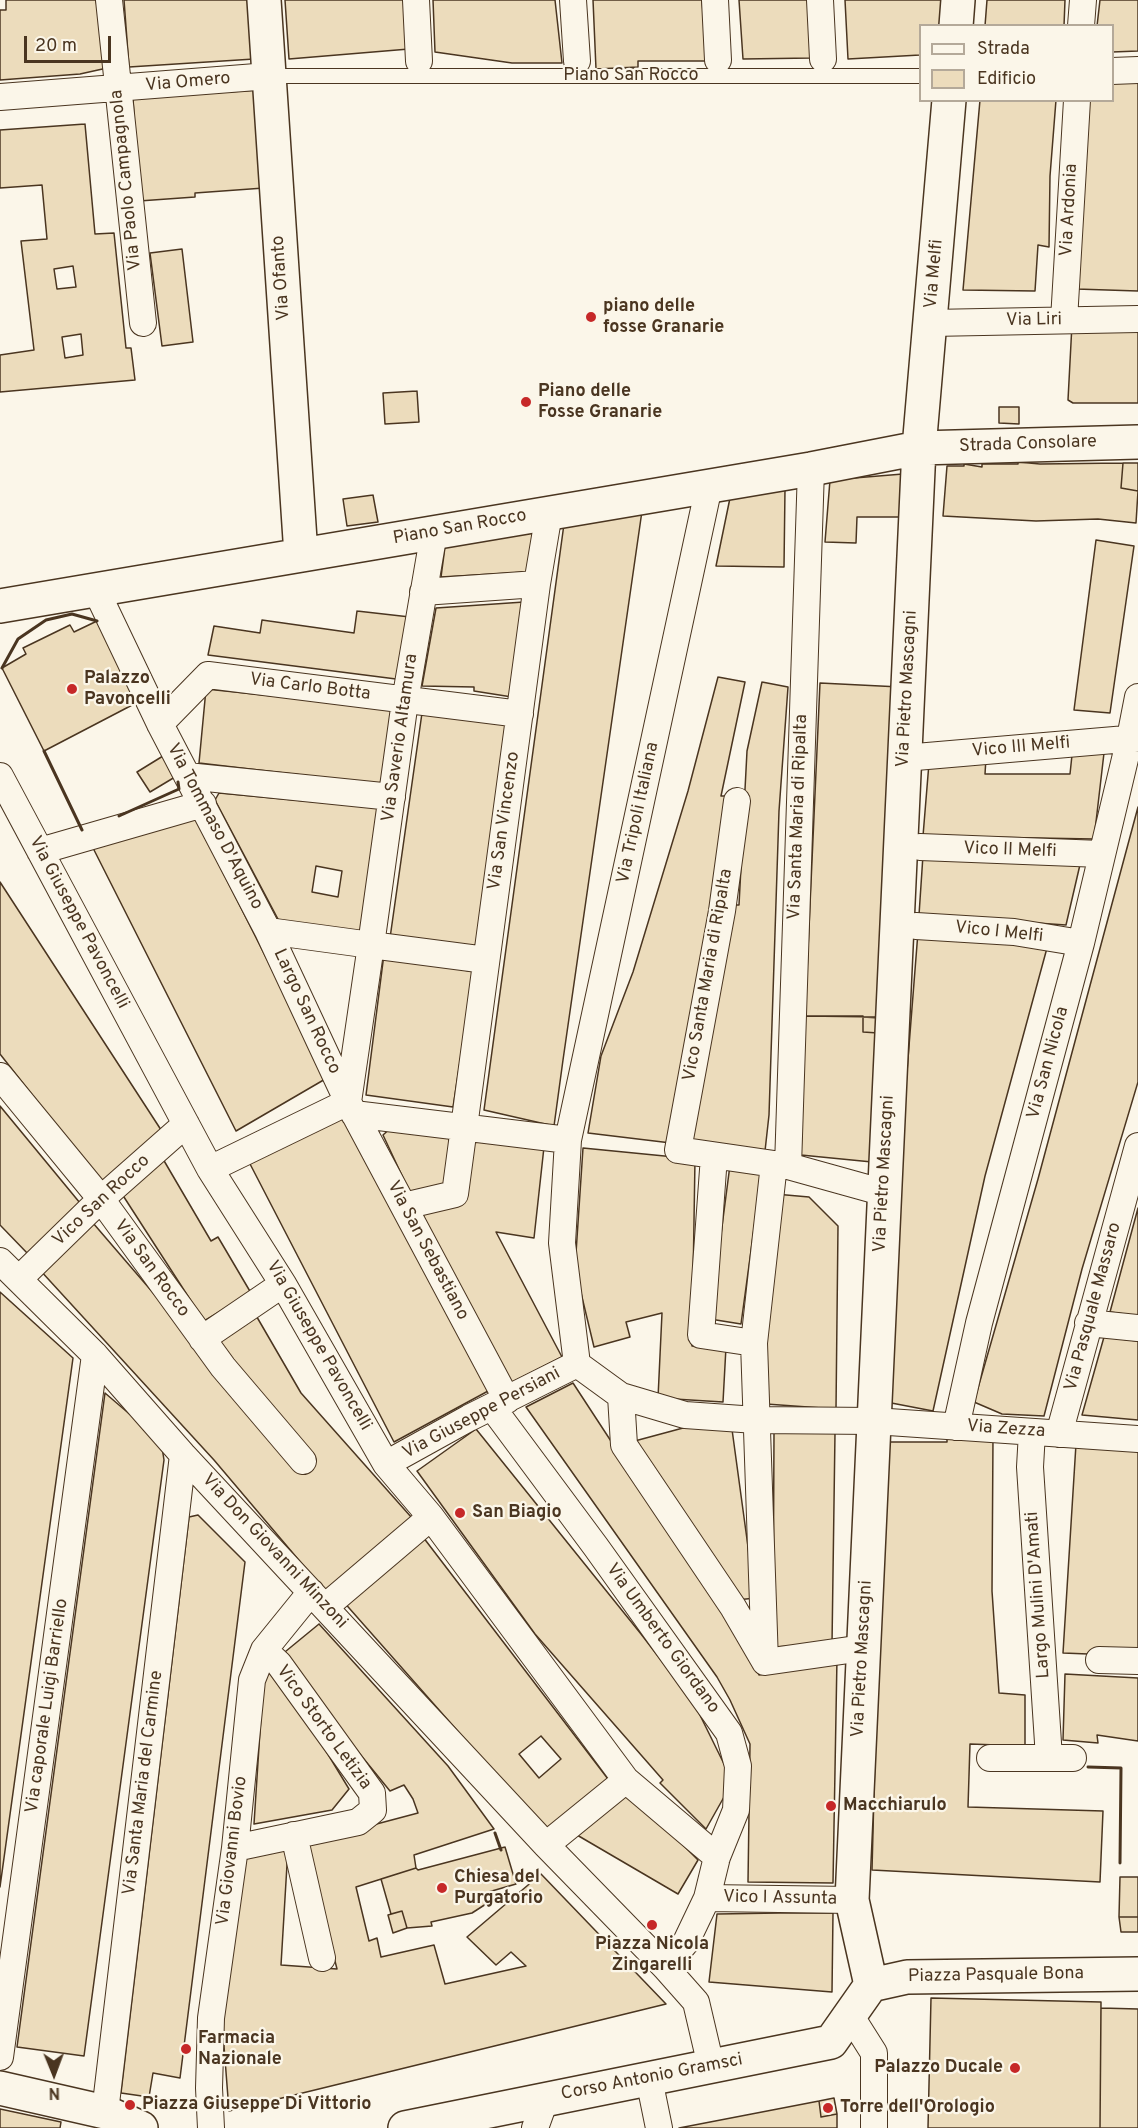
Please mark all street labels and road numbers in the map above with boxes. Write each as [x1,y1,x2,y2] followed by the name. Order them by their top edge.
[563,65,699,87] street label: Piano San Rocco
[145,69,231,97] street label: Via Omero
[107,89,147,271] street label: Via Paolo Campagnola
[1057,163,1083,257] street label: Via Ardonia
[268,235,296,321] street label: Via Ofanto
[921,238,949,310] street label: Via Melfi
[1006,310,1062,332] street label: Via Liri
[959,432,1097,458] street label: Strada Consolare
[391,506,529,550] street label: Piano San Rocco
[893,610,923,768] street label: Via Pietro Mascagni
[378,652,424,824] street label: Via Saverio Altamura
[248,670,372,706] street label: Via Carlo Botta
[785,714,813,920] street label: Via Santa Maria di Ripalta
[971,733,1071,763] street label: Vico III Melfi
[161,740,267,914] street label: Via Tommaso D'Aquino
[613,740,665,886] street label: Via Tripoli Italiana
[485,750,525,892] street label: Via San Vincenzo
[23,833,133,1013] street label: Via Giuseppe Pavoncelli
[963,839,1057,863] street label: Vico II Melfi
[680,867,738,1083] street label: Vico Santa Maria di Ripalta
[954,918,1044,948] street label: Vico I Melfi
[268,946,344,1078] street label: Largo San Rocco
[1024,1004,1074,1122] street label: Via San Nicola
[870,1095,900,1253] street label: Via Pietro Mascagni
[49,1151,155,1251] street label: Vico San Rocco
[381,1178,473,1324] street label: Via San Sebastiano
[108,1216,194,1322] street label: Via San Rocco
[1061,1220,1127,1394] street label: Via Pasquale Massaro
[261,1257,375,1435] street label: Via Giuseppe Pavoncelli
[400,1363,564,1465] street label: Via Giuseppe Persiani
[966,1416,1046,1444] street label: Via Zezza
[197,1470,351,1634] street label: Via Don Giovanni Minzoni
[1022,1511,1056,1679] street label: Largo Mulini D'Amati
[600,1560,724,1718] street label: Via Umberto Giordano
[848,1580,878,1738] street label: Via Pietro Mascagni
[22,1597,74,1815] street label: Via caporale Luigi Barriello
[271,1661,375,1795] street label: Vico Storto Letizia
[119,1669,169,1897] street label: Via Santa Maria del Carmine
[213,1775,253,1927] street label: Via Giovanni Bovio
[723,1887,837,1911] street label: Vico I Assunta
[908,1964,1084,1988] street label: Piazza Pasquale Bona
[559,2050,745,2106] street label: Corso Antonio Gramsci

